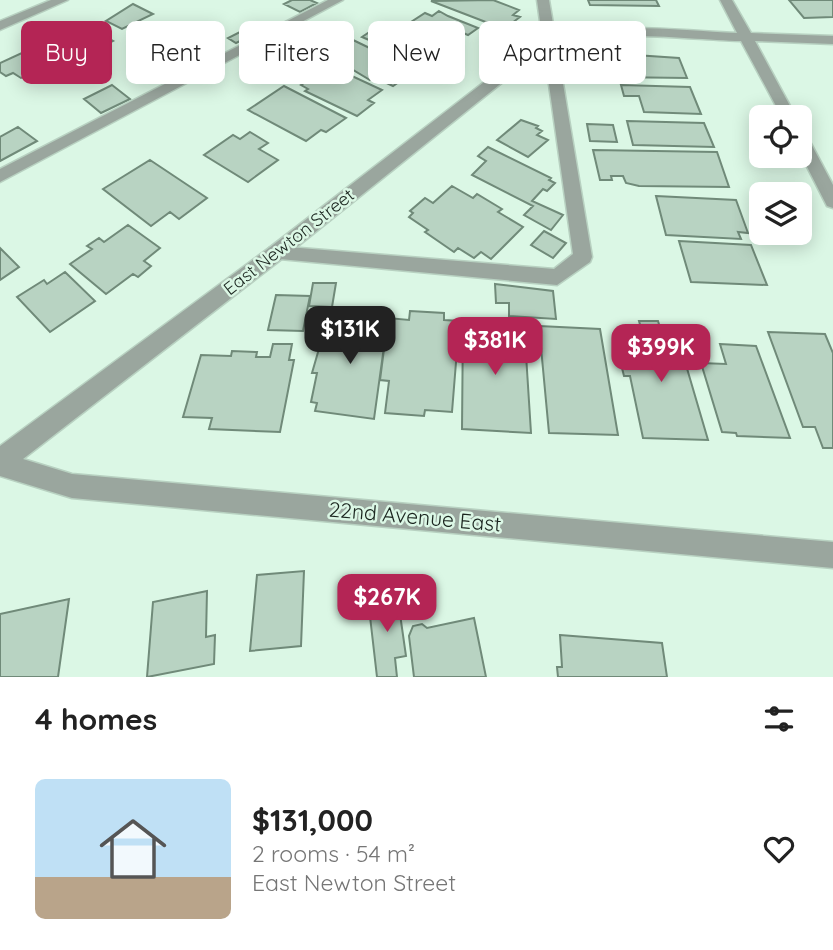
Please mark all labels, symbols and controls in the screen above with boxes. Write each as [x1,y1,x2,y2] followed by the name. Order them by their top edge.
[21,21,112,84] chip: Buy
[126,21,225,84] chip: Rent
[239,21,354,84] chip: Filters
[368,21,465,84] chip: New
[479,21,646,84] chip: Apartment
[749,105,812,245] map controls
[749,105,812,168] button: locate
[749,182,812,245] button: layers
[219,183,359,300] street label: East Newton Street
[301,306,399,366] pin: $131K
[320,314,380,343] text: $131K
[446,318,544,377] pin: $381K
[612,324,710,384] pin: $399K
[464,325,526,354] text: $381K
[627,332,695,361] text: $399K
[328,496,502,536] street label: 22nd Avenue East
[338,574,436,634] pin: $267K
[353,582,421,611] text: $267K
[35,700,157,738] text: 4 homes
[760,700,798,738] icon: filters
[252,801,373,839] text: $131,000
[91,807,175,891] icon: home
[760,830,798,868] icon: heart
[252,839,415,868] text: 2 rooms · 54 m²
[252,868,456,897] text: East Newton Street

